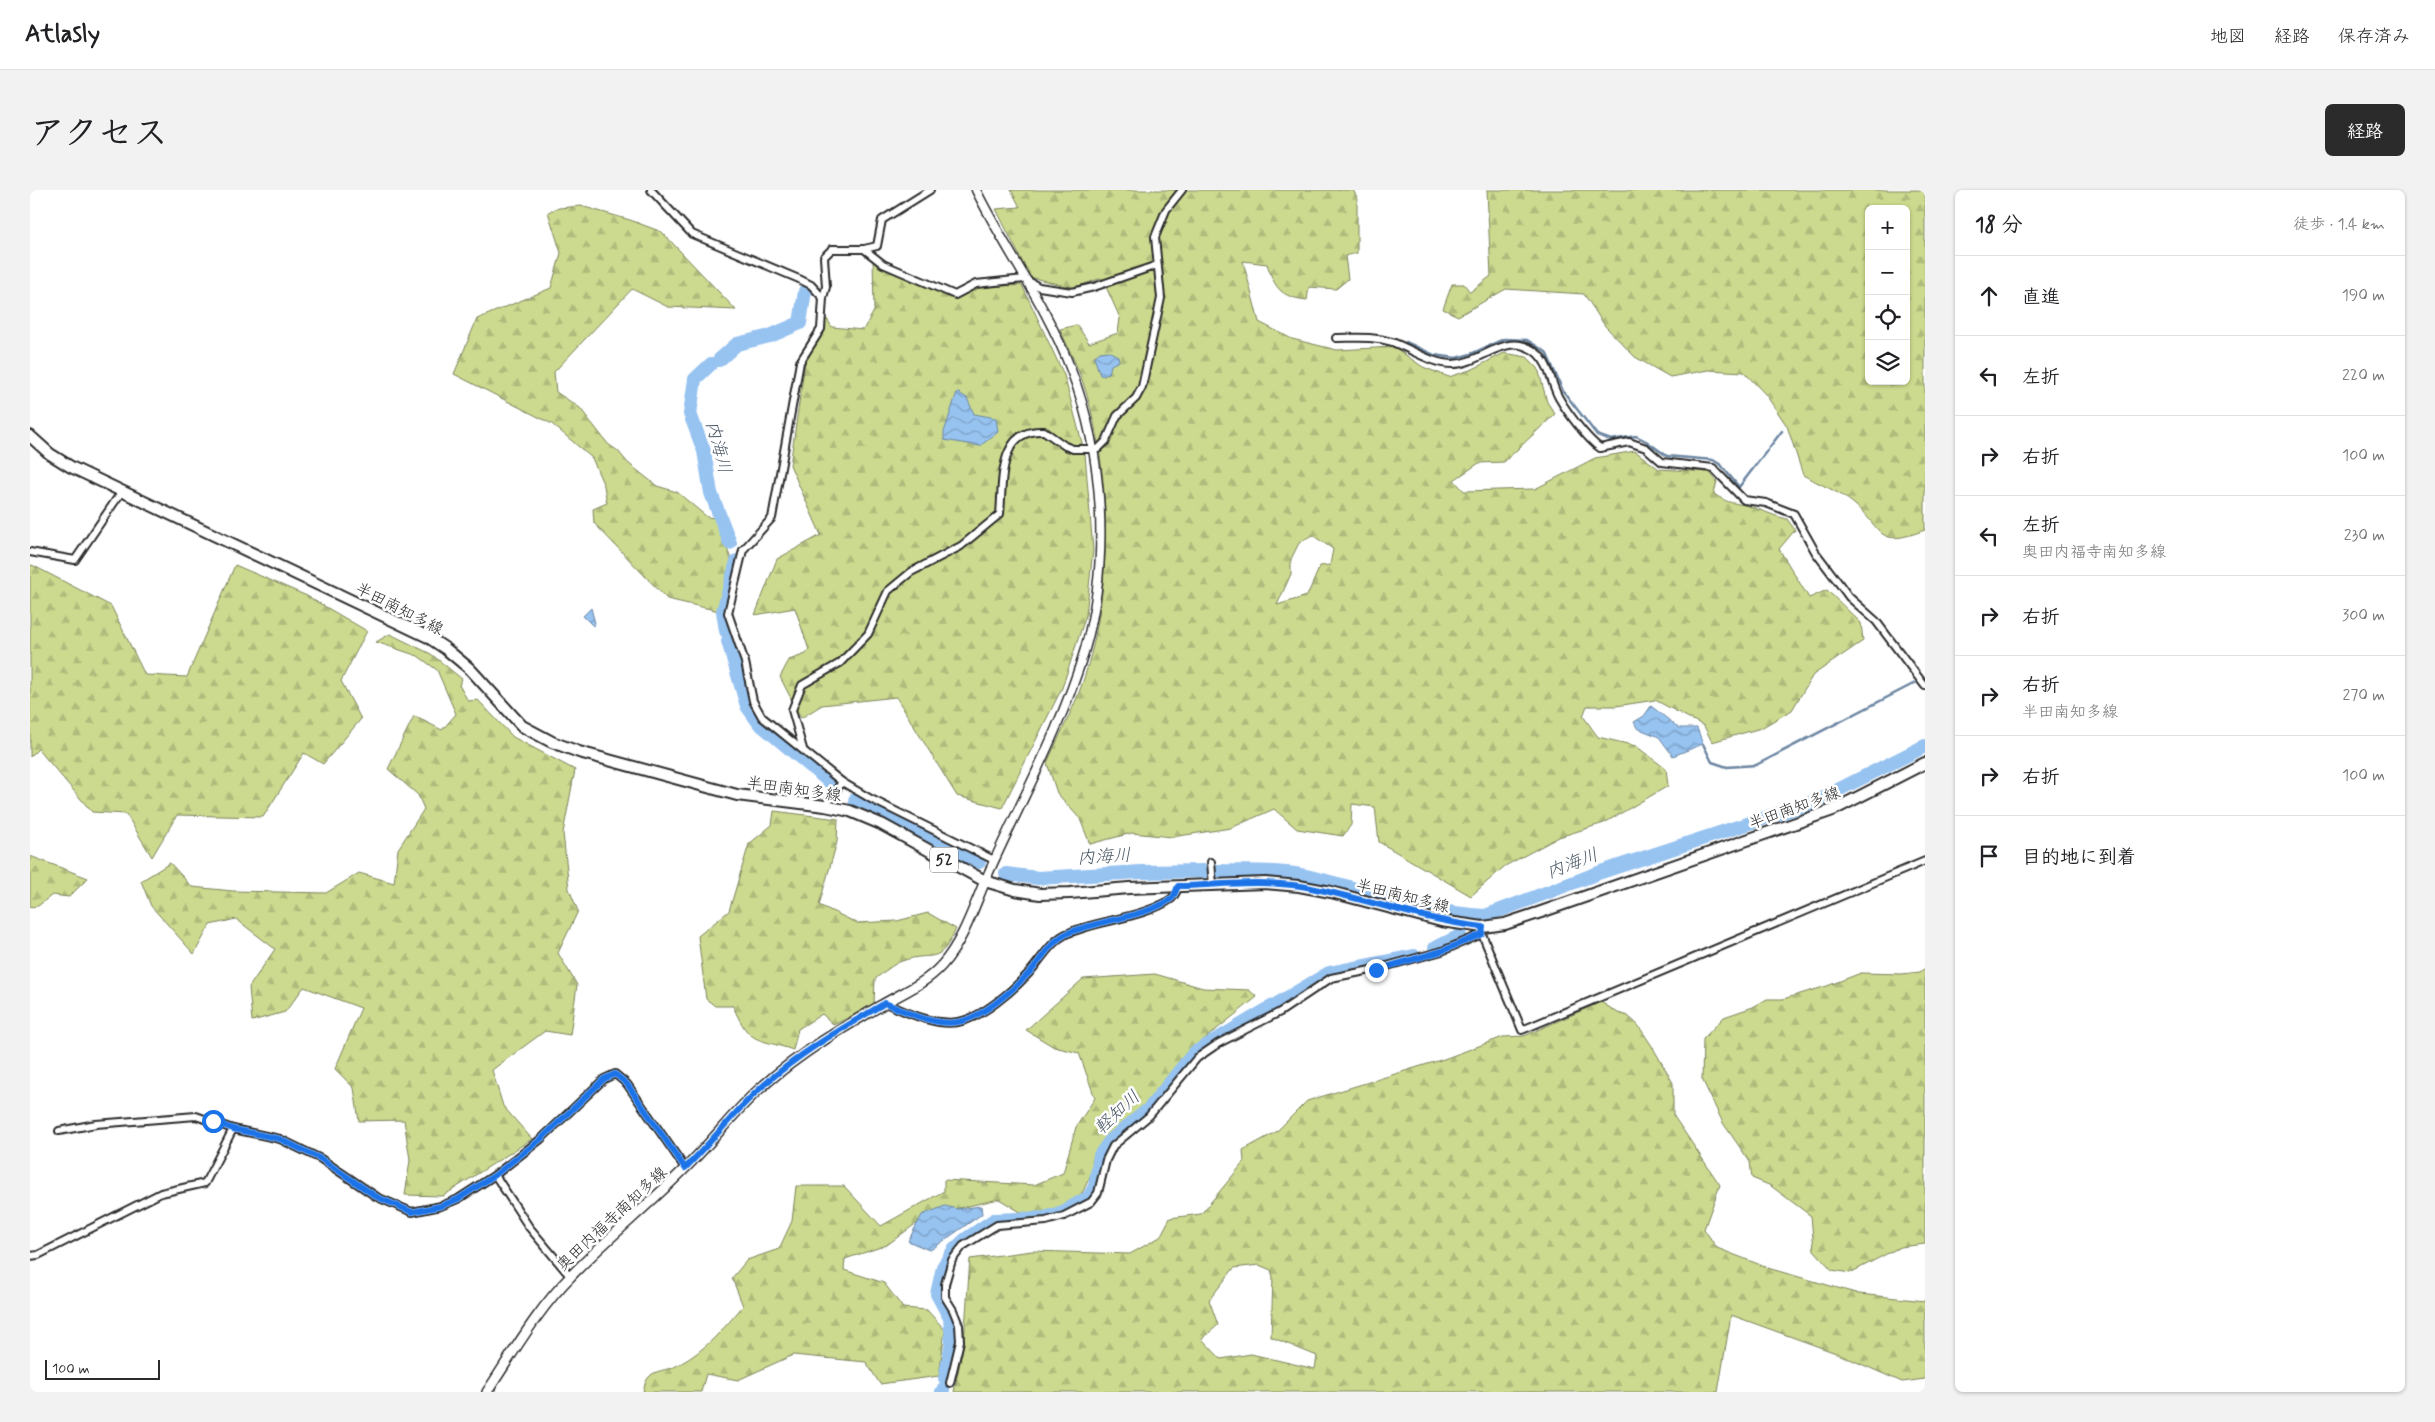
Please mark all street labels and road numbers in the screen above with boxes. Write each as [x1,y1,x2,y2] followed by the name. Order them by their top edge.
[352,578,447,640] street label: 半田南知多線
[745,772,843,807] street label: 半田南知多線
[1746,782,1843,835] street label: 半田南知多線
[930,848,958,872] road number: 52
[1354,875,1452,918] street label: 半田南知多線
[552,1162,672,1276] street label: 奥田内福寺南知多線

